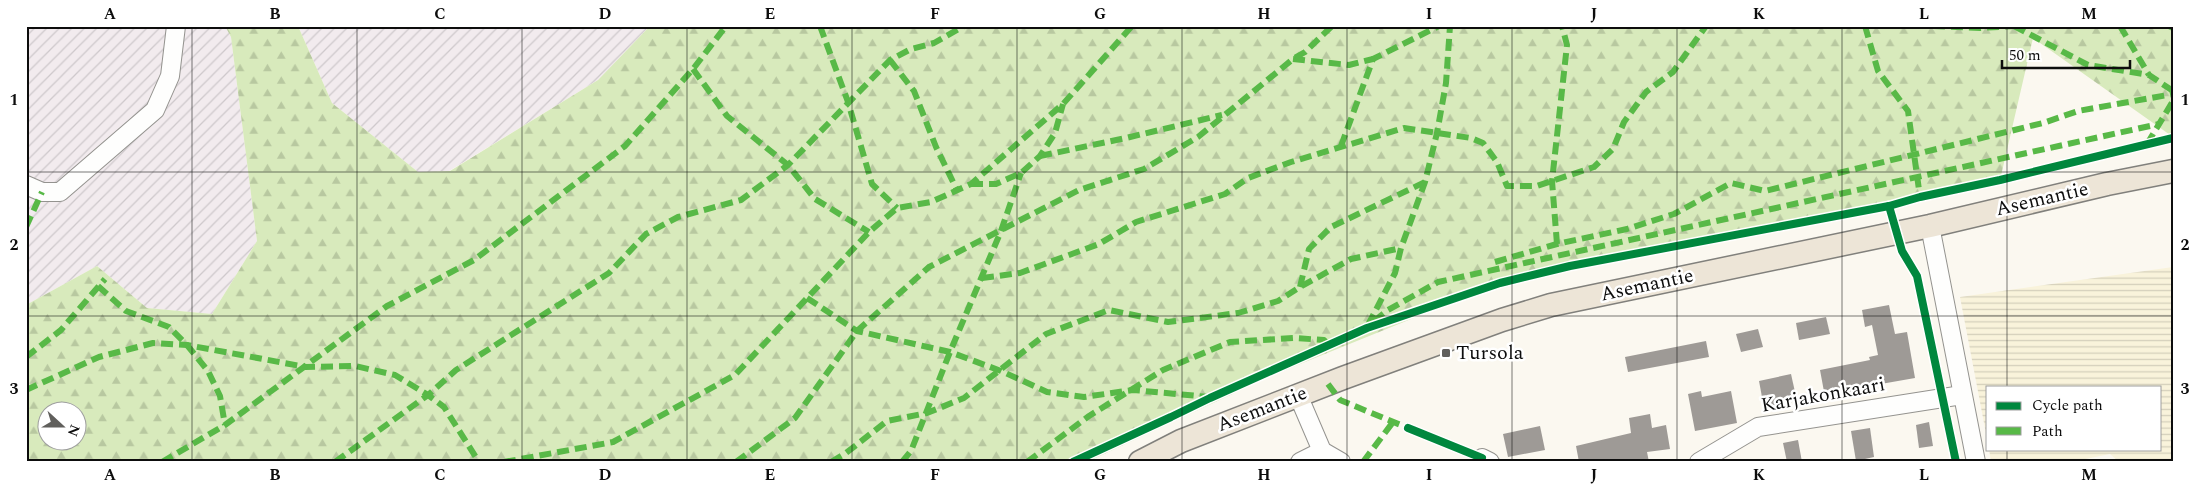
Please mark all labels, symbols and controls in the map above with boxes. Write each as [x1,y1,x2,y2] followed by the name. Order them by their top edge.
[104,2,117,26] text: A
[269,2,281,26] text: B
[434,2,446,26] text: C
[599,2,612,26] text: D
[765,2,775,26] text: E
[930,2,940,26] text: F
[1094,2,1106,26] text: G
[1257,2,1271,26] text: H
[1426,2,1432,26] text: I
[1591,2,1598,26] text: J
[1753,2,1766,26] text: K
[1919,2,1929,26] text: L
[2081,2,2097,26] text: M
[2002,38,2129,70] scale bar
[2009,44,2041,67] text: 50 m
[10,88,18,112] text: 1
[2181,88,2189,112] text: 1
[1993,174,2091,224] street label: Asemantie
[10,233,19,257] text: 2
[2181,233,2190,257] text: 2
[1598,260,1696,310] street label: Asemantie
[1456,338,1524,368] place label: Tursola
[1440,347,1452,359] marker: Tursola
[1759,369,1887,421] street label: Karjakonkaari
[10,377,19,401] text: 3
[2181,377,2190,401] text: 3
[1212,378,1312,440] street label: Asemantie
[1986,386,2162,450] legend
[2032,394,2103,417] text: Cycle path
[38,400,88,450] north arrow
[2032,420,2063,443] text: Path
[62,421,86,440] text: N
[104,463,117,487] text: A
[269,463,281,487] text: B
[434,463,446,487] text: C
[599,463,612,487] text: D
[765,463,775,487] text: E
[930,463,940,487] text: F
[1094,463,1106,487] text: G
[1257,463,1271,487] text: H
[1426,463,1432,487] text: I
[1591,463,1598,487] text: J
[1753,463,1766,487] text: K
[1919,463,1929,487] text: L
[2081,463,2097,487] text: M

